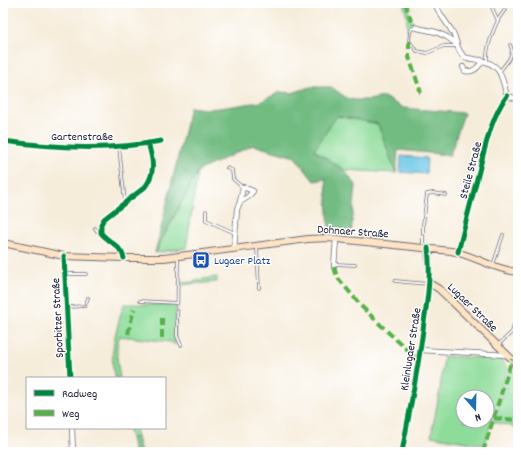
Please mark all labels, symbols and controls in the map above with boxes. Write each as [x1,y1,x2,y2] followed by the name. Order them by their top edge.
[51,129,113,146] street label: Gartenstraße
[456,140,487,201] street label: Steile Straße
[317,222,389,243] street label: Dohnaer Straße
[191,250,211,270] bus stop icon: Lugaer Platz
[214,253,271,270] place label: Lugaer Platz
[48,277,69,358] street label: Sporbitzer Straße
[443,280,501,337] street label: Lugaer Straße
[397,307,426,392] street label: Kleinlugaer Straße
[26,377,166,429] legend
[62,386,97,403] text: Radweg
[455,389,495,429] north arrow
[62,406,79,423] text: Weg
[472,408,483,425] text: N

